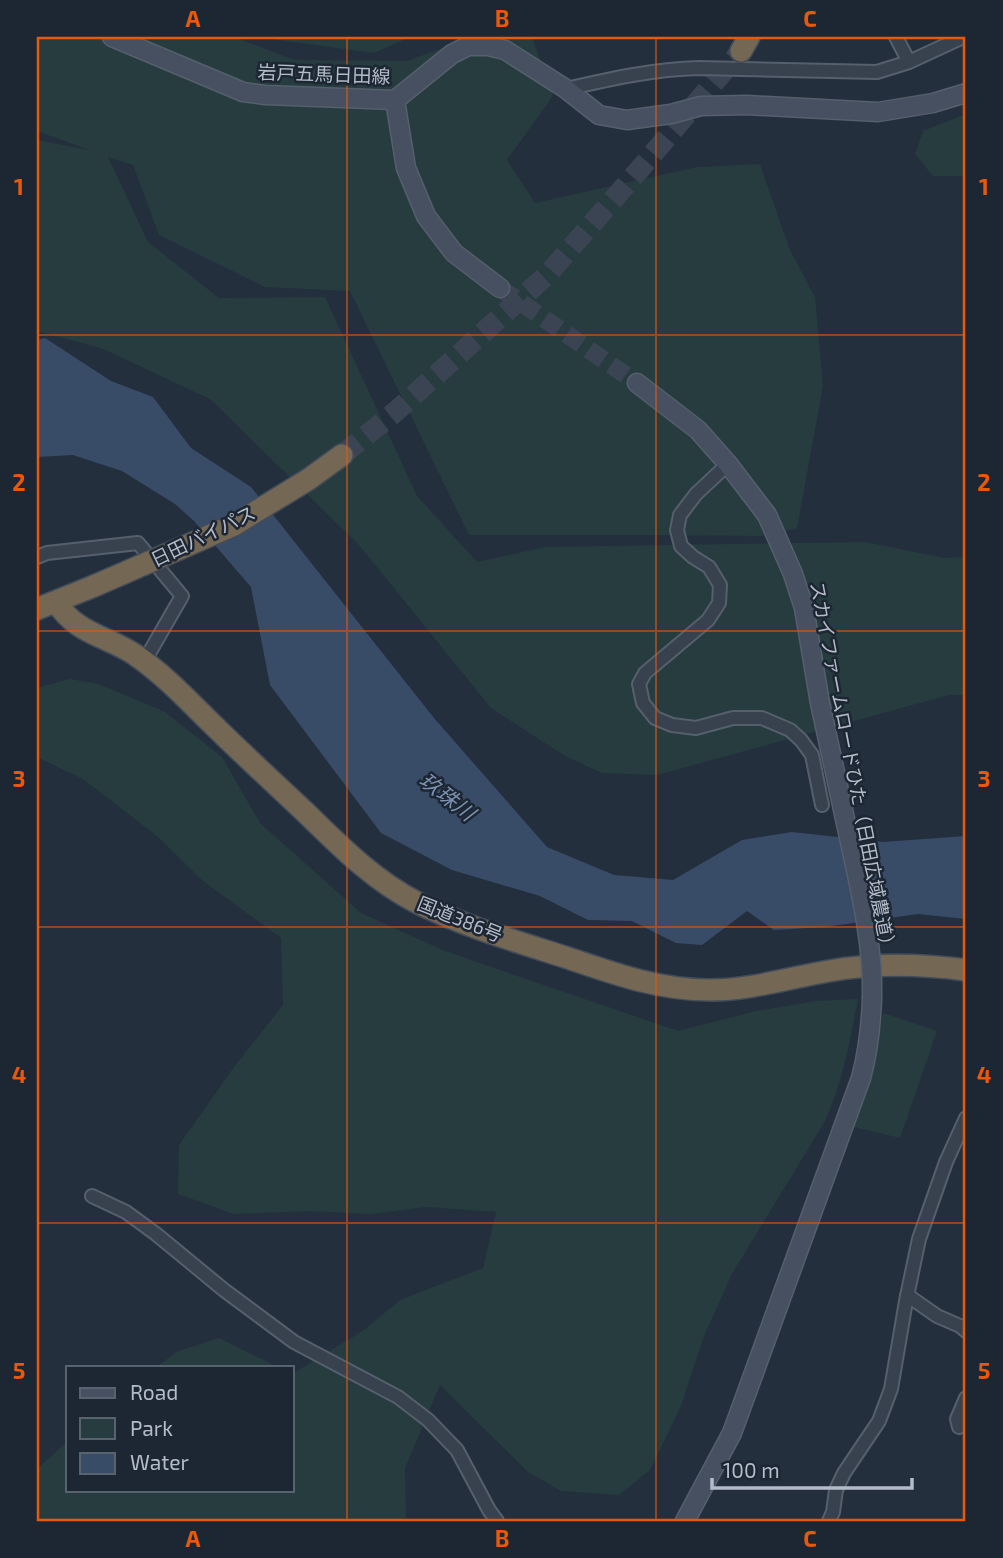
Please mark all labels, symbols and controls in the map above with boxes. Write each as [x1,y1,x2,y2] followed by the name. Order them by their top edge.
[185,4,201,32] text: A
[495,4,509,32] text: B
[803,4,817,32] text: C
[257,60,391,87] street label: 岩戸五馬日田線
[14,172,24,200] text: 1
[979,172,989,200] text: 1
[12,468,26,496] text: 2
[977,468,991,496] text: 2
[147,500,259,571] street label: 日田バイパス
[806,579,901,956] street label: スカイファームロードひた（日田広域農道）
[12,764,26,792] text: 3
[977,764,991,792] text: 3
[415,767,482,826] water label: 玖珠川
[414,891,506,946] street label: 国道386号
[12,1060,26,1088] text: 4
[977,1060,991,1088] text: 4
[13,1356,25,1384] text: 5
[978,1356,990,1384] text: 5
[66,1366,294,1492] legend
[130,1379,178,1404] text: Road
[130,1415,173,1440] text: Park
[712,1446,912,1490] scale bar
[130,1449,189,1474] text: Water
[723,1457,780,1482] text: 100 m
[185,1524,201,1552] text: A
[495,1524,509,1552] text: B
[803,1524,817,1552] text: C

